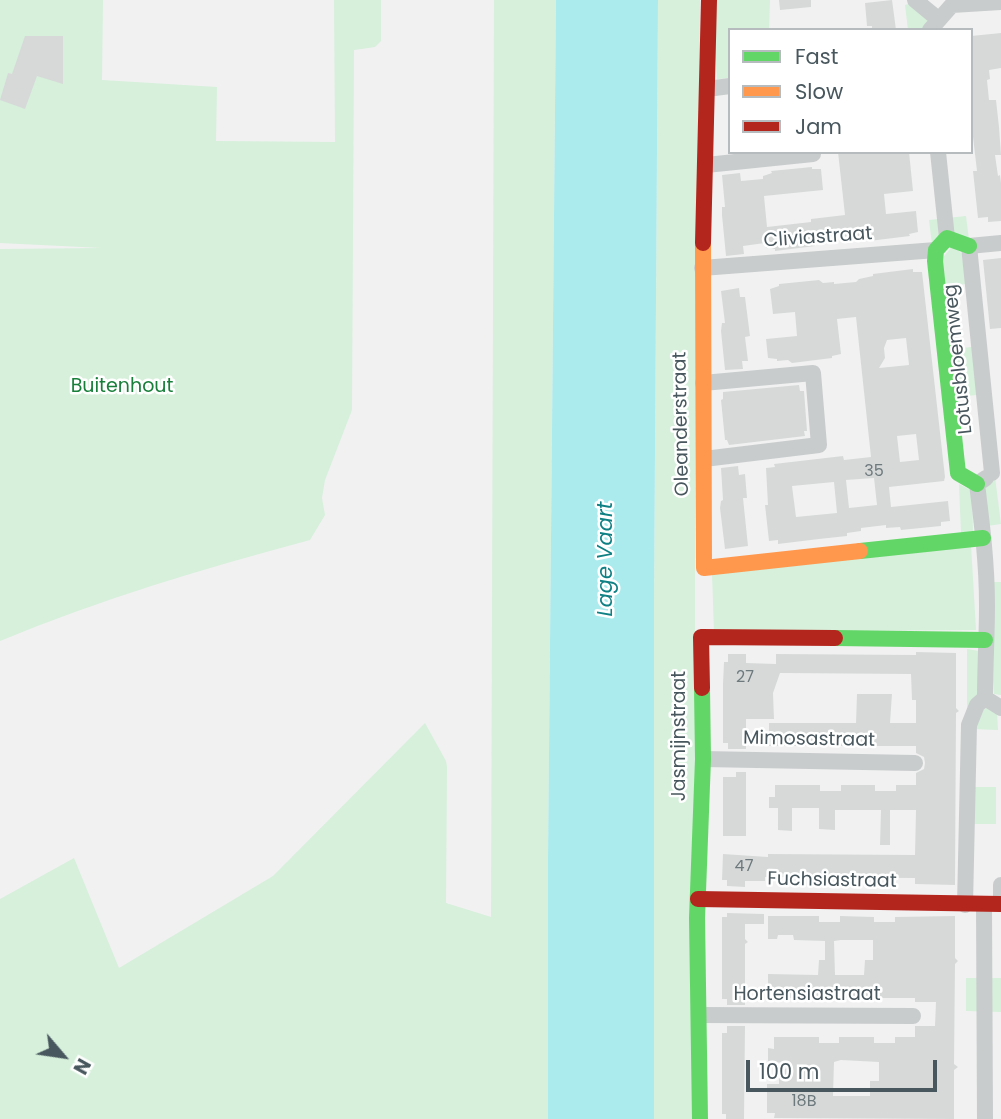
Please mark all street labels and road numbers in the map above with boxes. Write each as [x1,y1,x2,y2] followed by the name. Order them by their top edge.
[763,223,873,253] street label: Cliviastraat
[940,283,978,435] street label: Lotusbloemweg
[669,351,695,497] street label: Oleanderstraat
[669,671,691,801] street label: Jasmijnstraat
[743,727,875,753] street label: Mimosastraat
[767,868,897,894] street label: Fuchsiastraat
[733,984,881,1006] street label: Hortensiastraat

